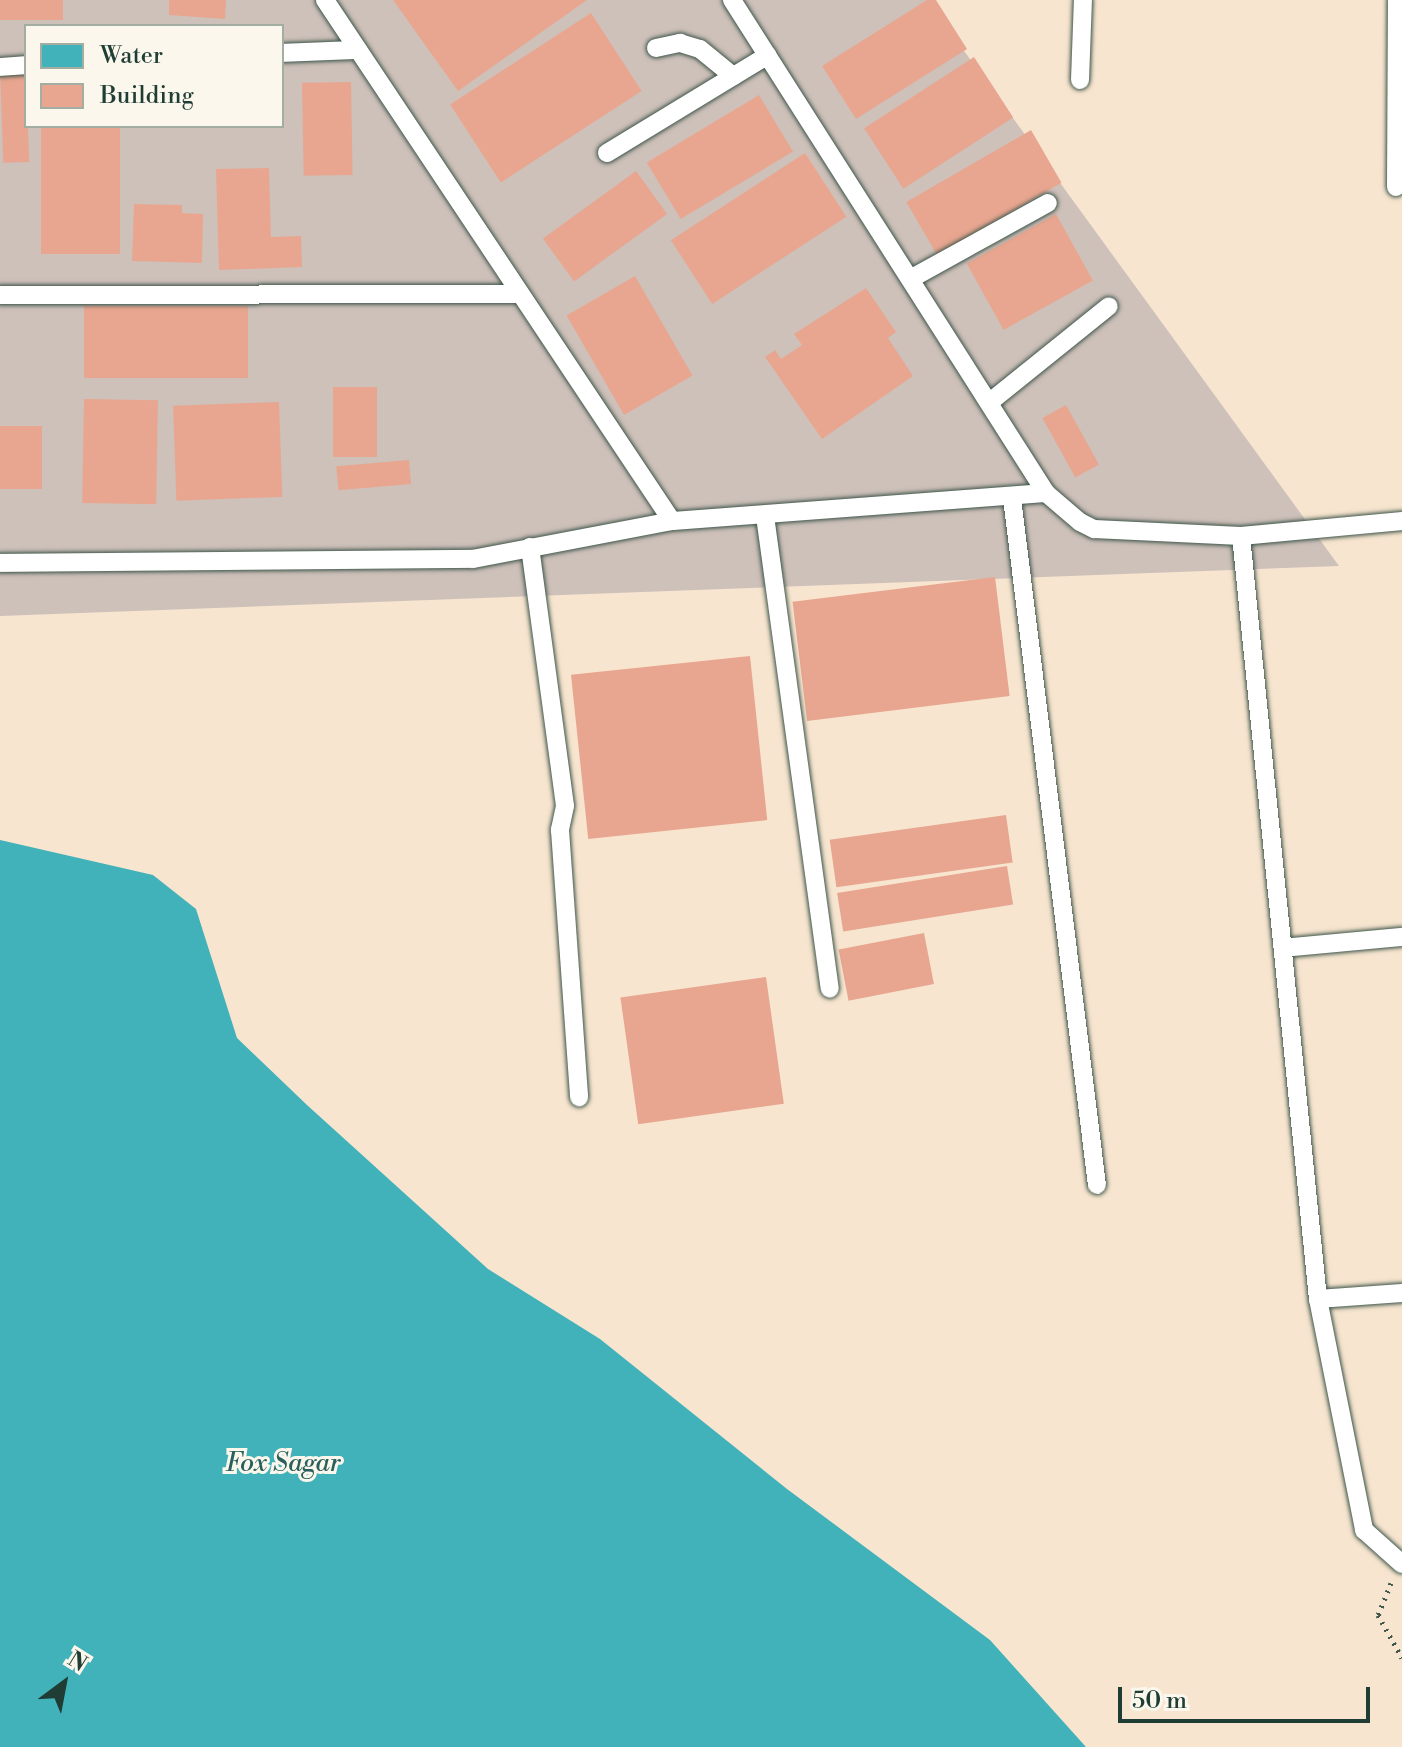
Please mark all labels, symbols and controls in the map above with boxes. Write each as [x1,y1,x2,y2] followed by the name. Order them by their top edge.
[24,24,284,128] legend
[100,41,163,71] text: Water
[100,81,194,111] text: Building
[225,1448,341,1480] water label: Fox Sagar
[24,1643,104,1723] north arrow
[62,1646,92,1678] text: N
[1122,1671,1374,1721] scale bar
[1132,1686,1187,1716] text: 50 m

